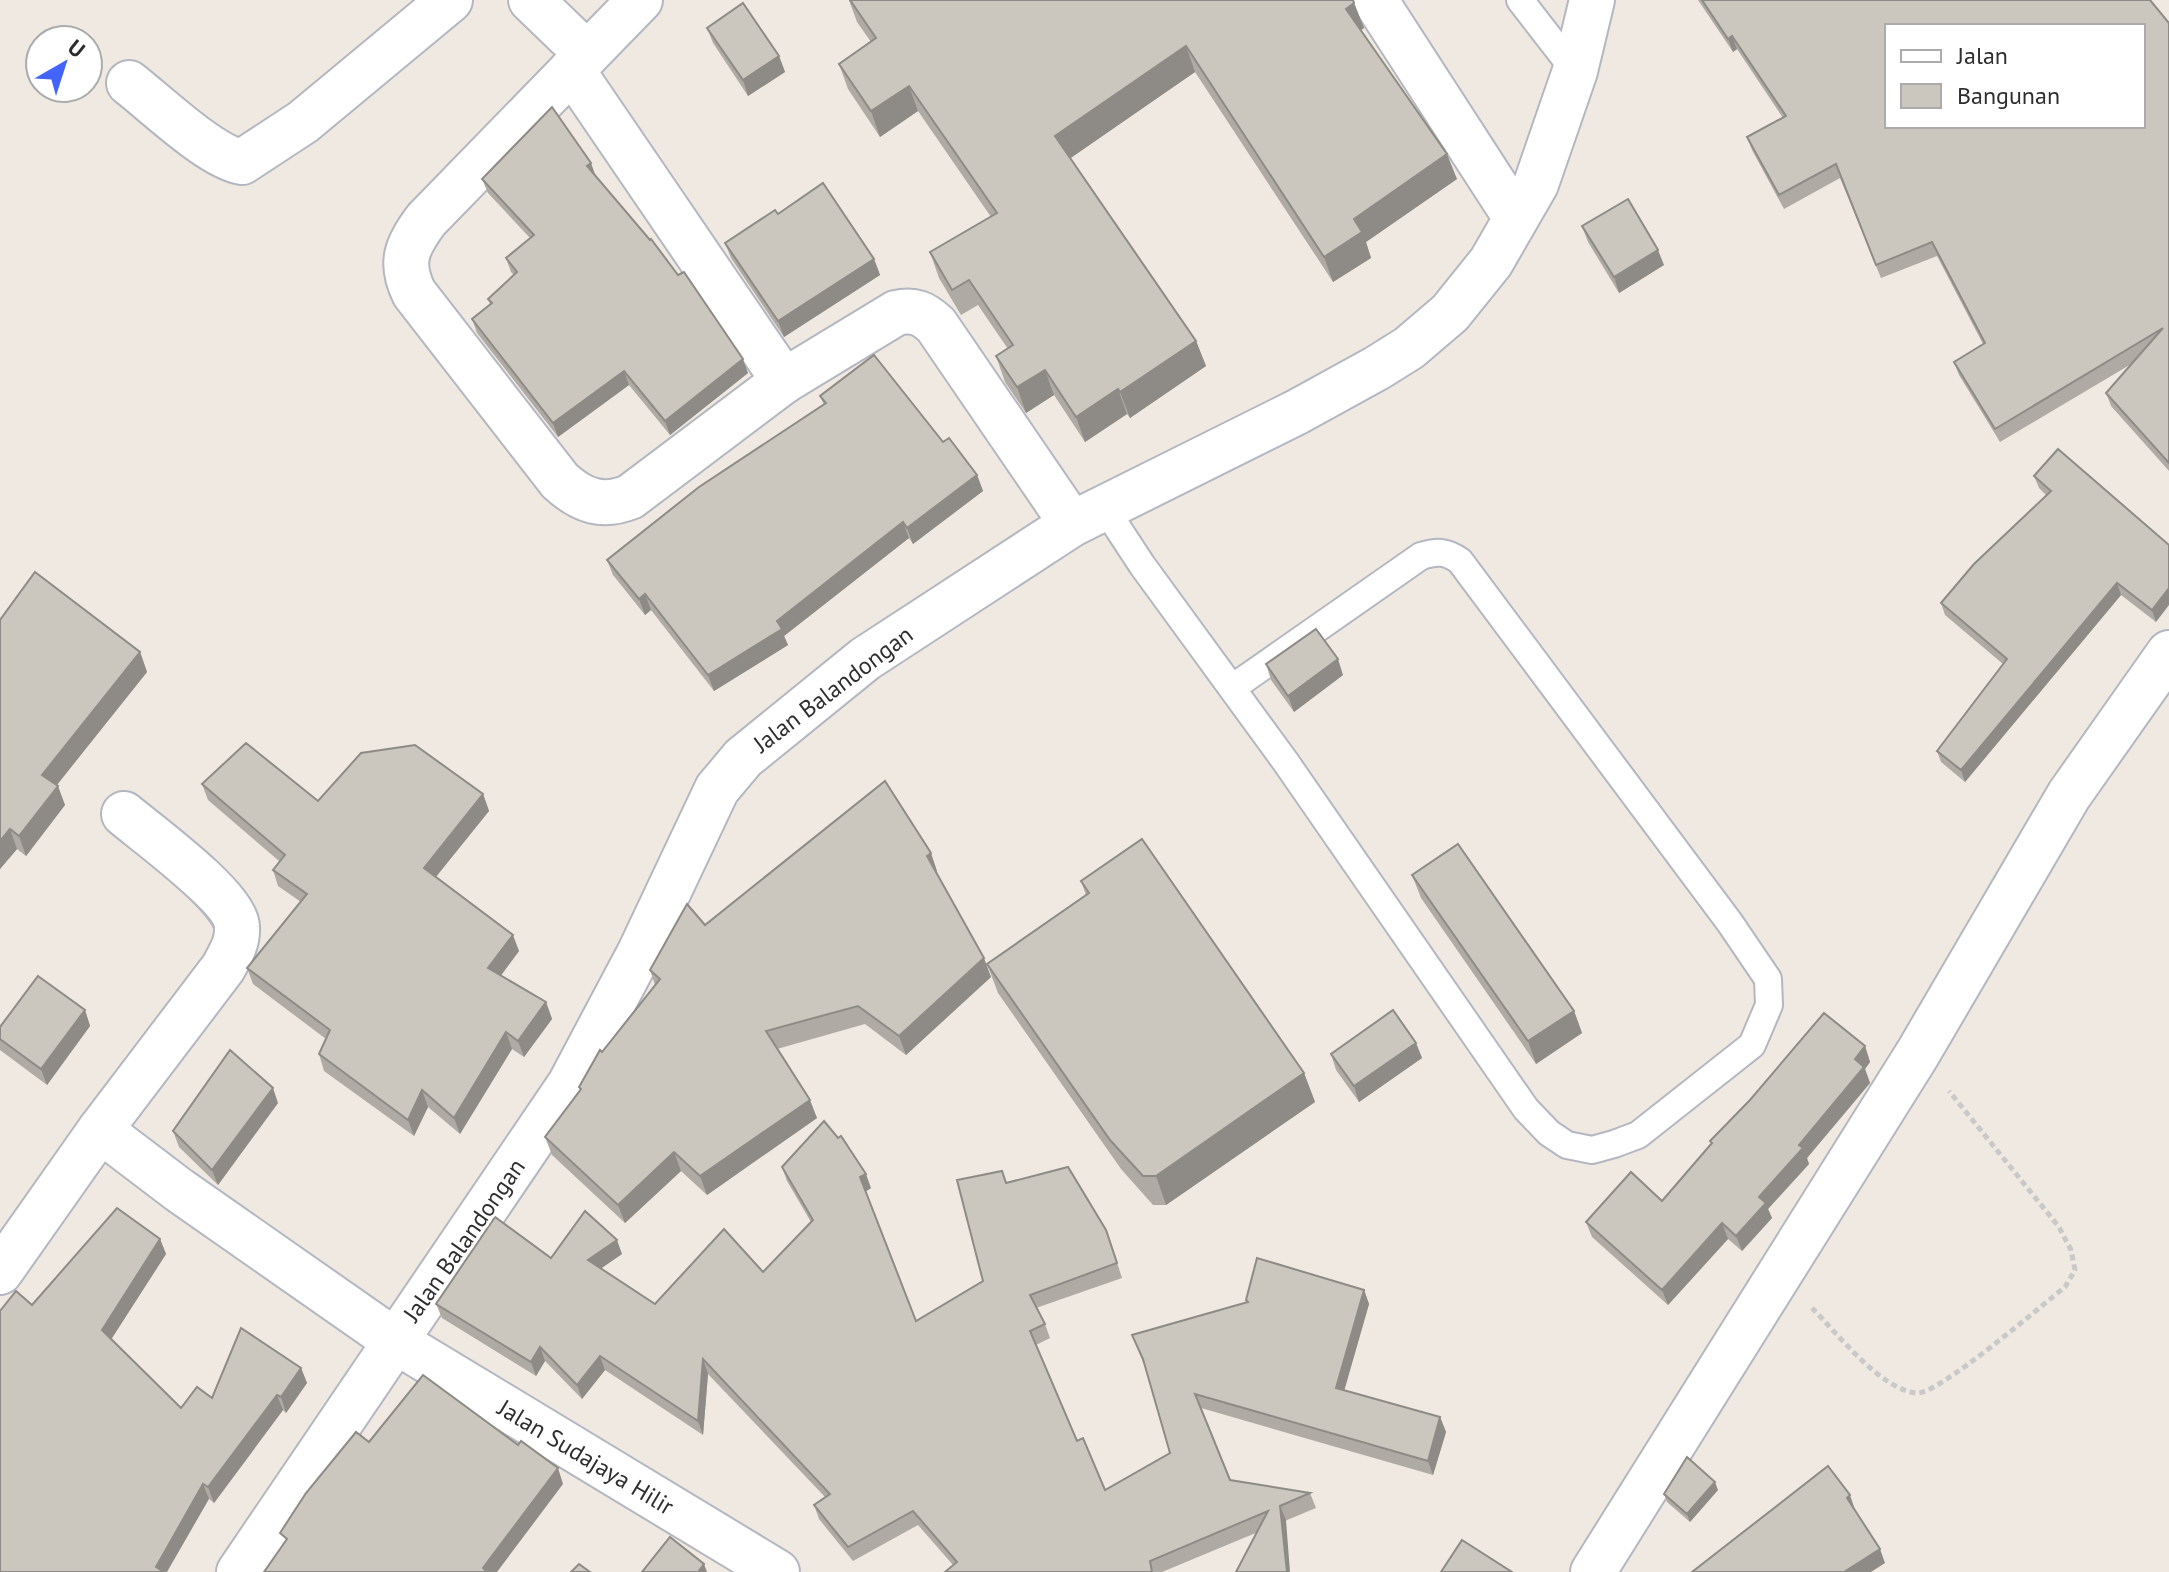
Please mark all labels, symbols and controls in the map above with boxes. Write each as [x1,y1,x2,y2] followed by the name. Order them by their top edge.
[24,24,104,104] north arrow
[1885,24,2145,128] legend
[62,33,91,64] text: U
[1956,40,2008,71] text: Jalan
[1957,80,2060,111] text: Bangunan
[746,619,919,760] street label: Jalan Balandongan
[396,1152,532,1328] street label: Jalan Balandongan
[492,1392,680,1522] street label: Jalan Sudajaya Hilir

